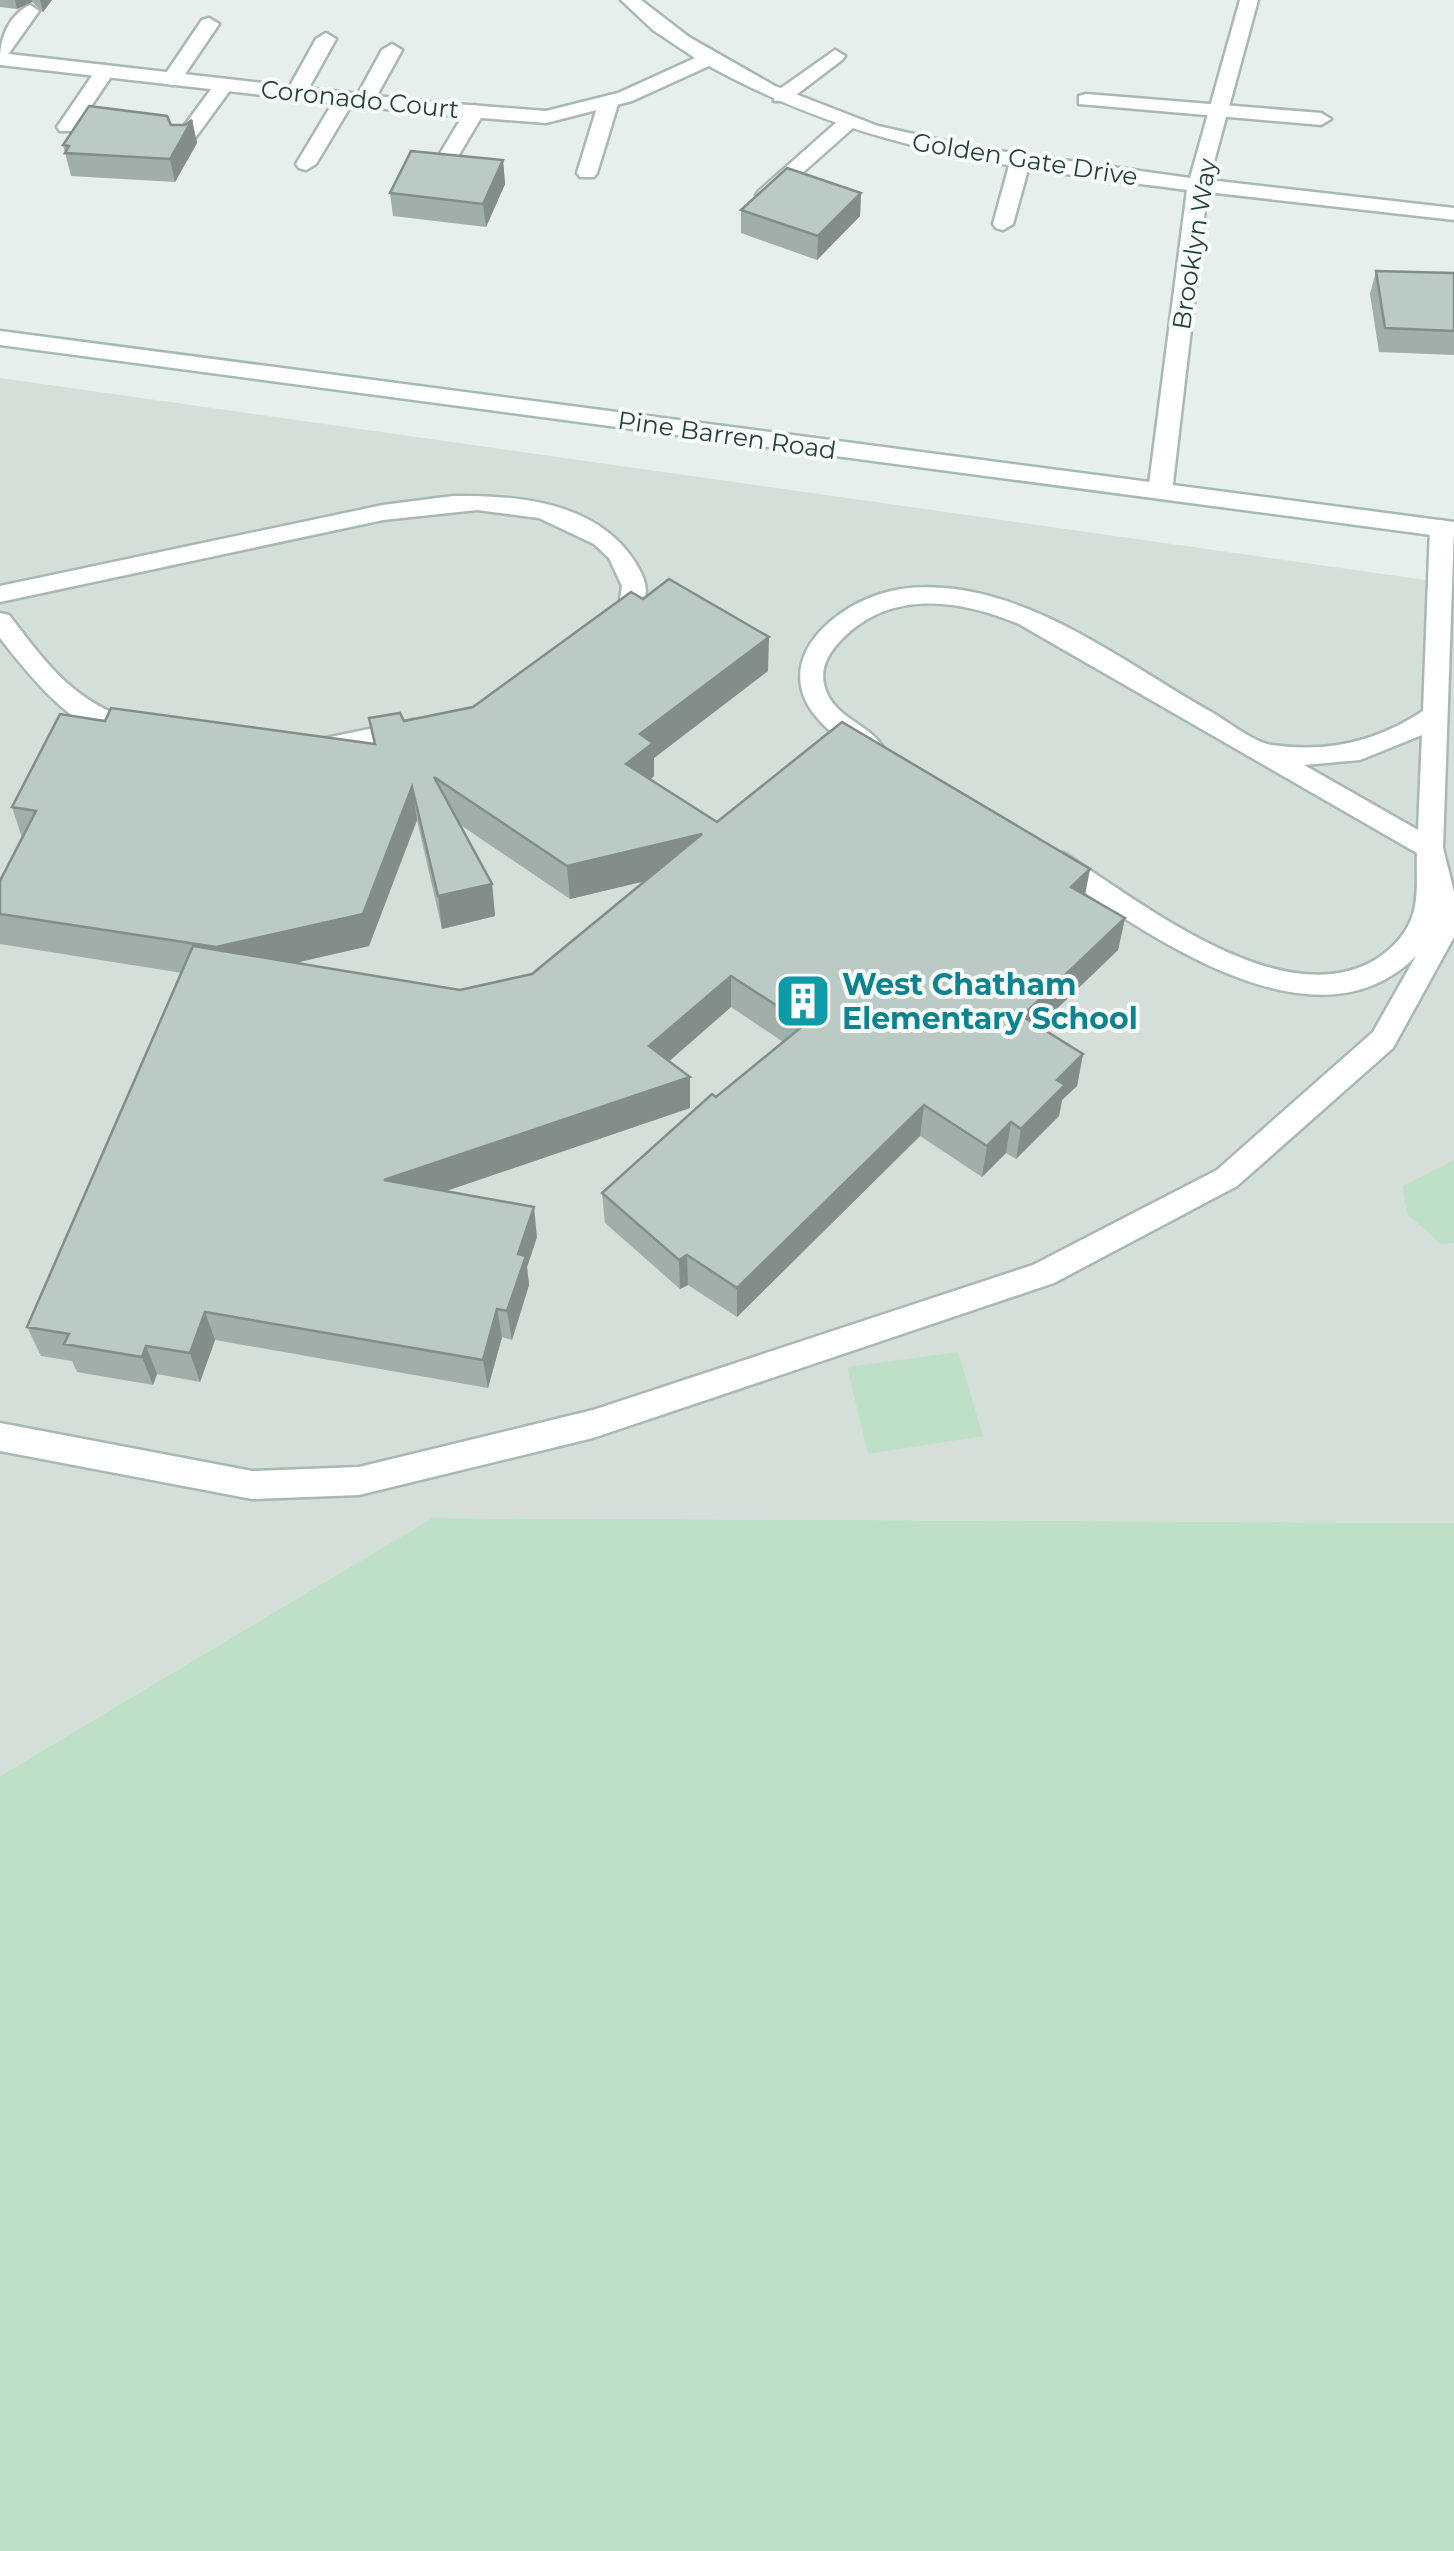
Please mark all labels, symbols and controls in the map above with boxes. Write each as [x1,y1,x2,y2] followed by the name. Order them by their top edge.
[259,74,461,124] street label: Coronado Court
[910,126,1140,192] street label: Golden Gate Drive
[1166,156,1222,332] street label: Brooklyn Way
[616,405,838,465] street label: Pine Barren Road
[842,966,1138,1037] place label: West Chatham Elementary School
[773,971,833,1031] building icon: West Chatham Elementary School

